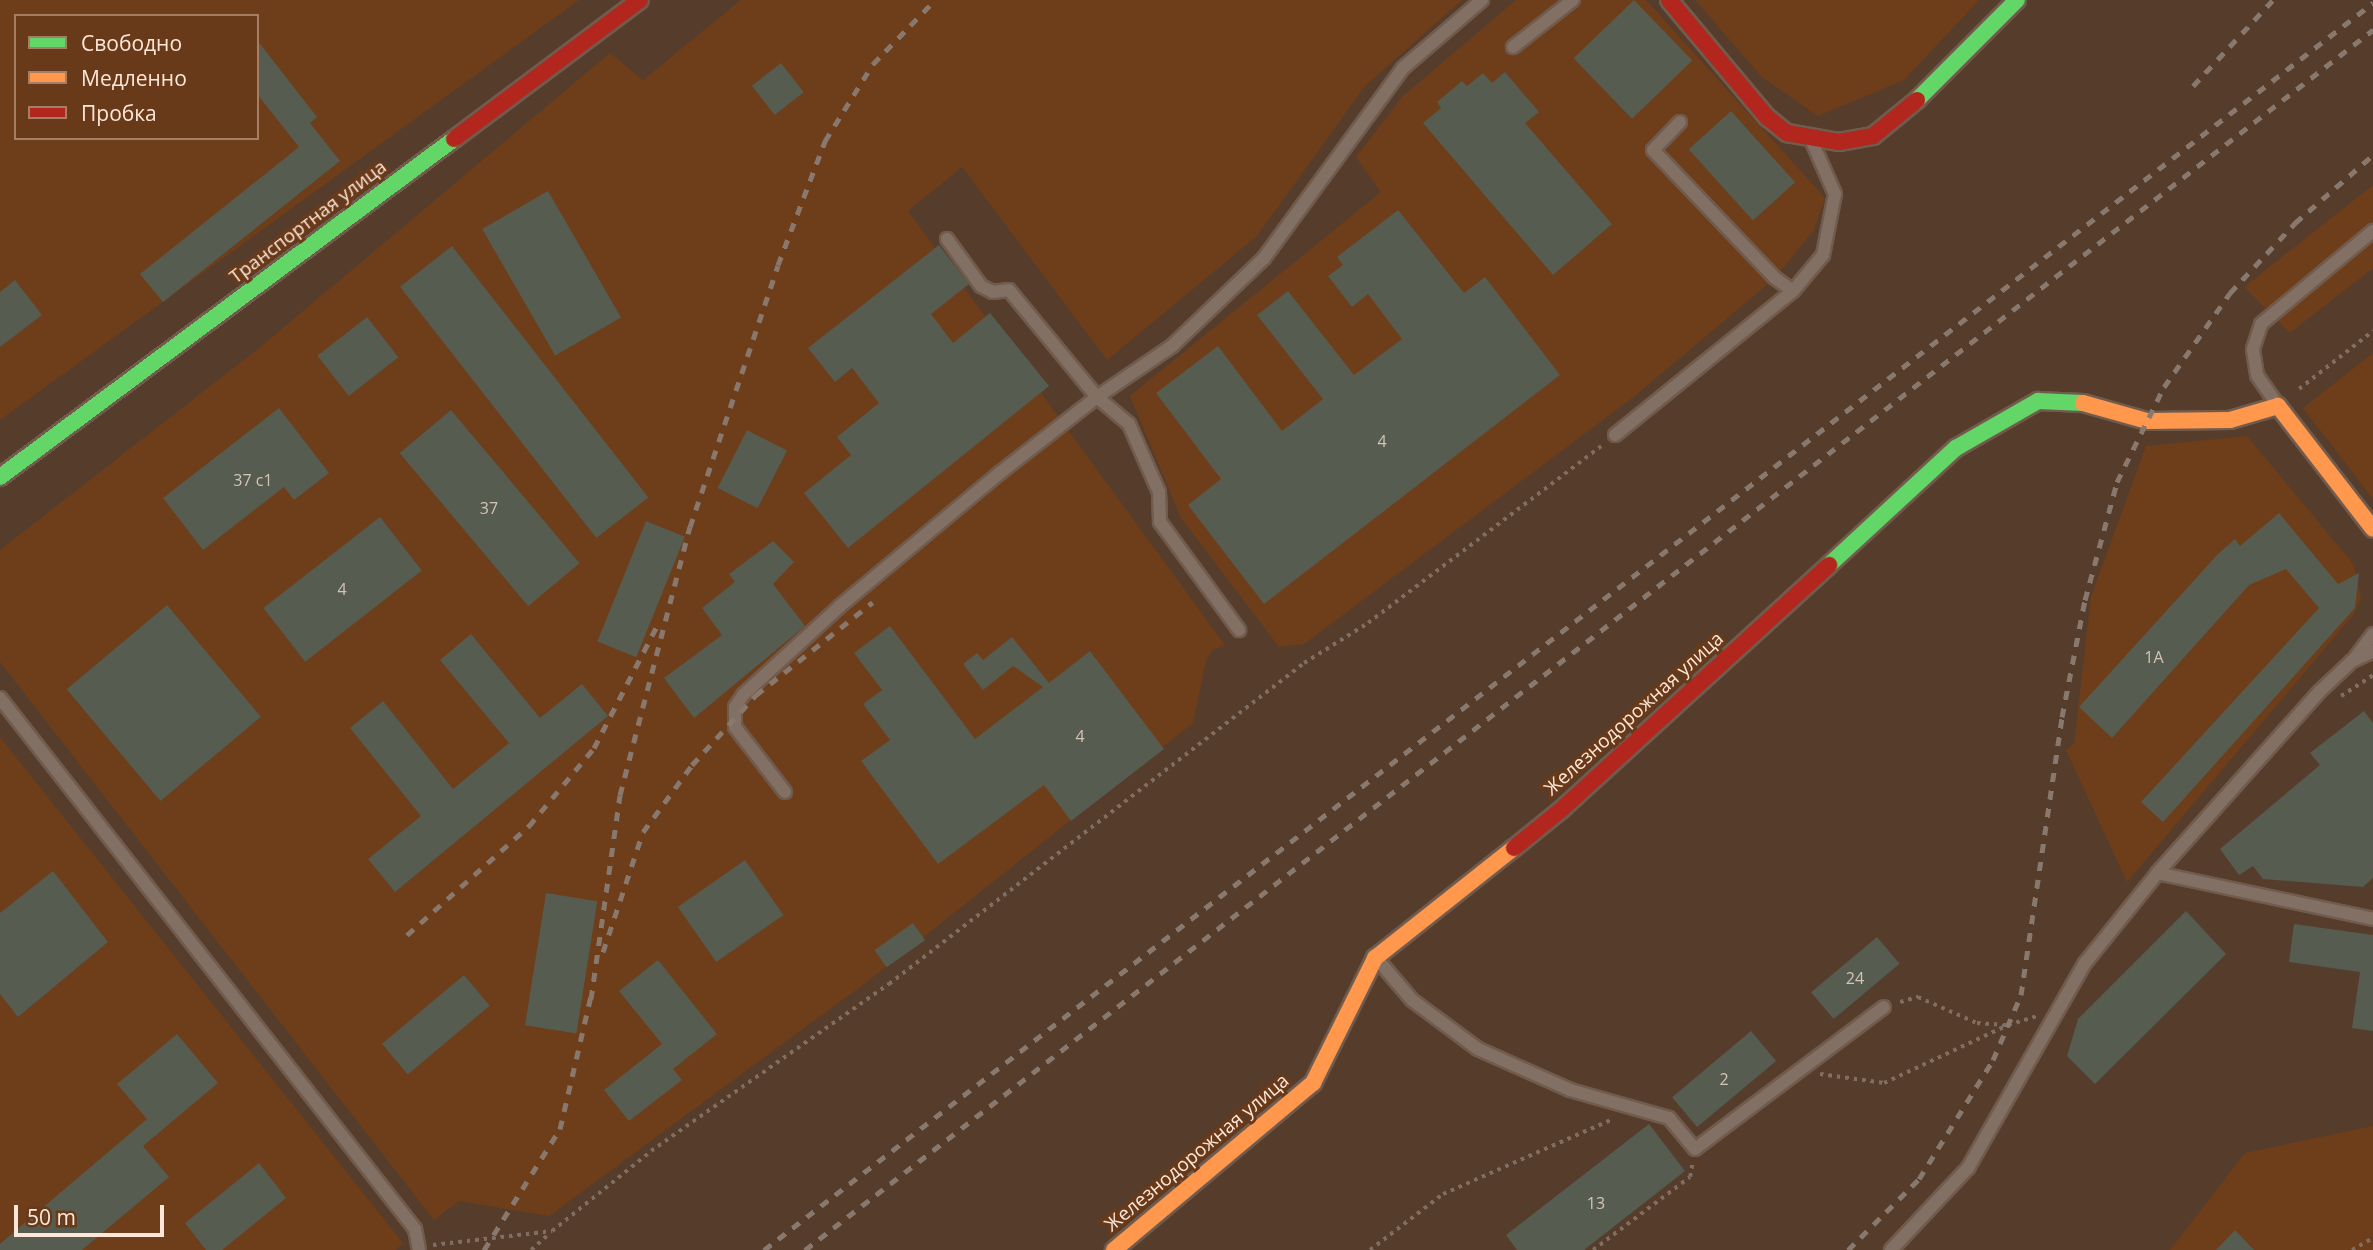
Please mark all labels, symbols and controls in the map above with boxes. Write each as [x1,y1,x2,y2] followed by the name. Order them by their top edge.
[14,14,259,140] legend
[81,29,182,57] text: Свободно
[81,64,187,92] text: Медленно
[81,99,157,127] text: Пробка
[225,156,391,288] street label: Транспортная улица
[1377,431,1387,451] house number: 4
[233,470,273,490] house number: 37 с1
[480,498,498,518] house number: 37
[337,579,347,599] house number: 4
[1540,628,1728,800] street label: Железнодорожная улица
[2144,647,2164,667] house number: 1А
[1075,726,1085,746] house number: 4
[1846,968,1864,988] house number: 24
[1100,1069,1294,1237] street label: Железнодорожная улица
[1719,1069,1729,1089] house number: 2
[18,1190,168,1234] scale bar
[1587,1193,1605,1213] house number: 13
[27,1203,76,1231] text: 50 m

